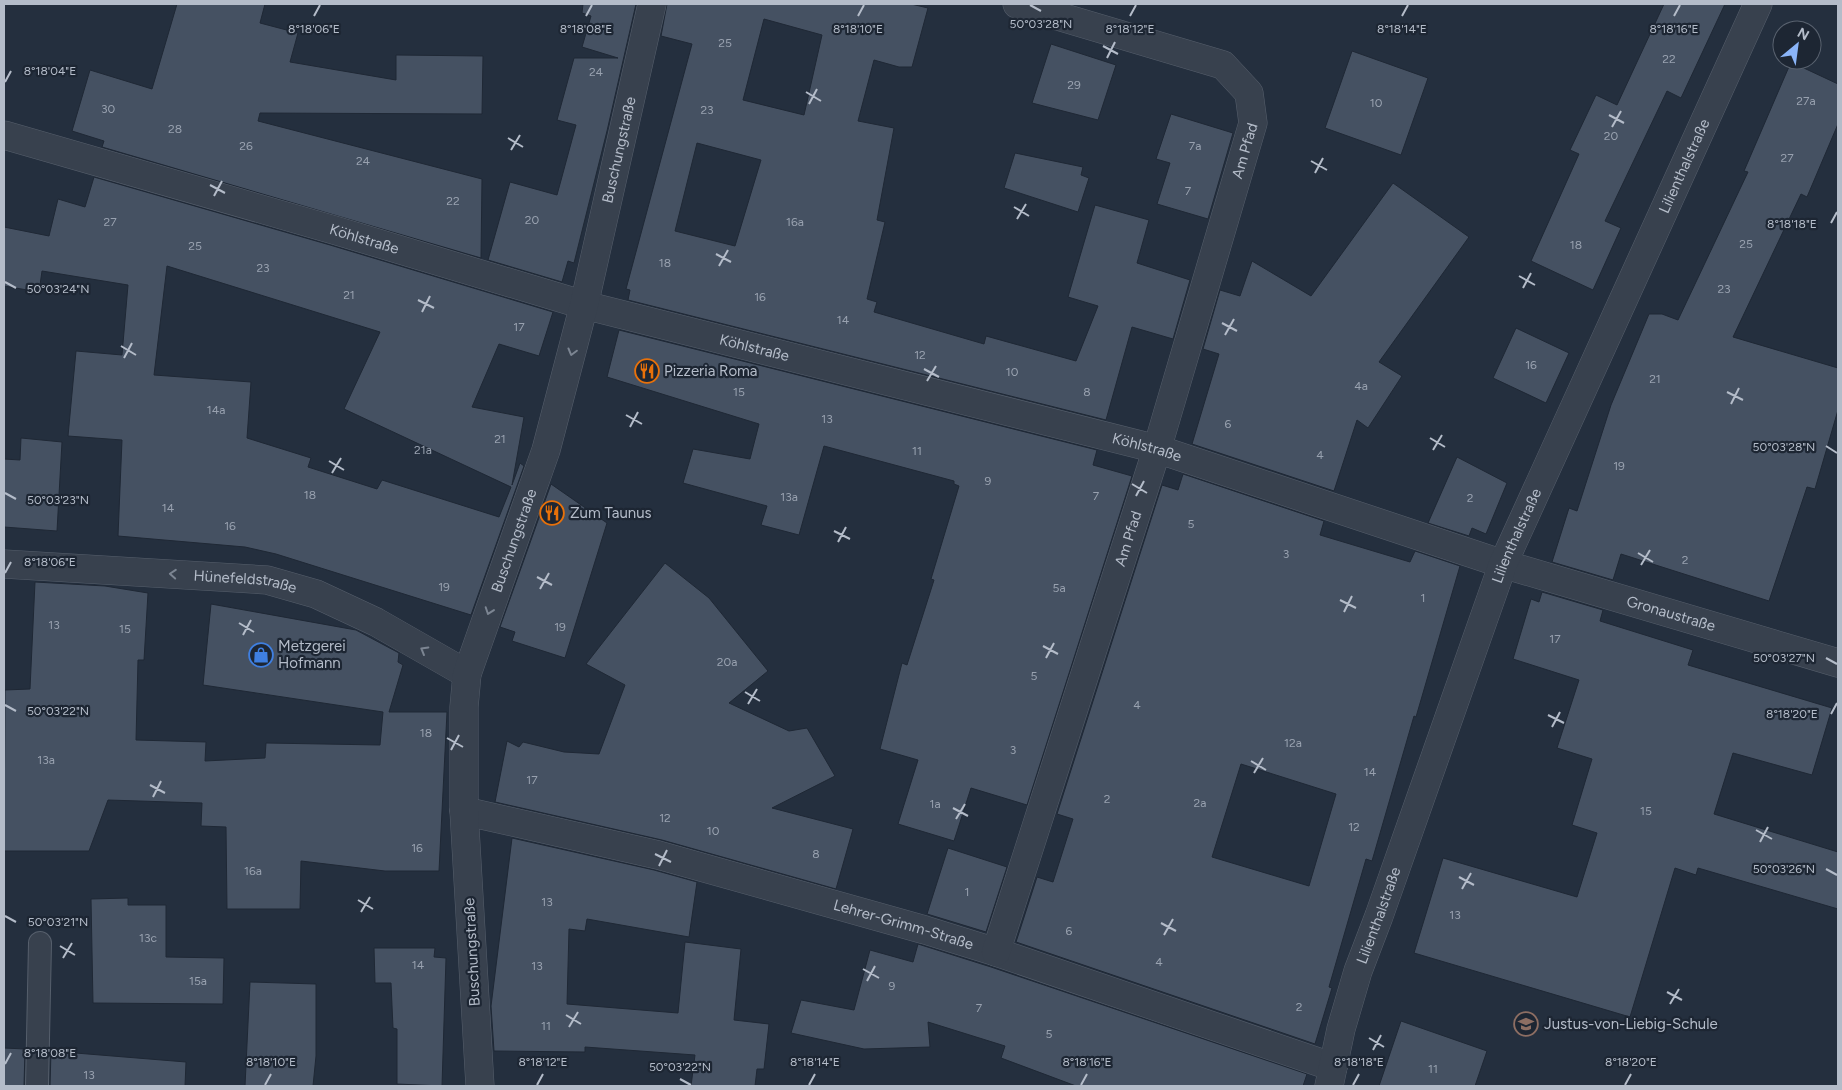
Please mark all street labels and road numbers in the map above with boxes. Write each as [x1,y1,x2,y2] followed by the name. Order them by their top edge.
[598,95,640,205] street label: Buschungstraße
[1655,116,1713,216] street label: Lilienthalstraße
[1228,121,1262,181] street label: Am Pfad
[327,220,401,258] street label: Köhlstraße
[717,330,791,365] street label: Köhlstraße
[1110,429,1184,466] street label: Köhlstraße
[487,486,541,595] street label: Buschungstraße
[1488,486,1545,586] street label: Lilienthalstraße
[1111,509,1146,569] street label: Am Pfad
[193,567,299,597] street label: Hünefeldstraße
[1624,592,1717,635] street label: Gronaustraße
[1353,865,1405,966] street label: Lilienthalstraße
[831,896,976,953] street label: Lehrer-Grimm-Straße
[460,897,484,1007] street label: Buschungstraße

